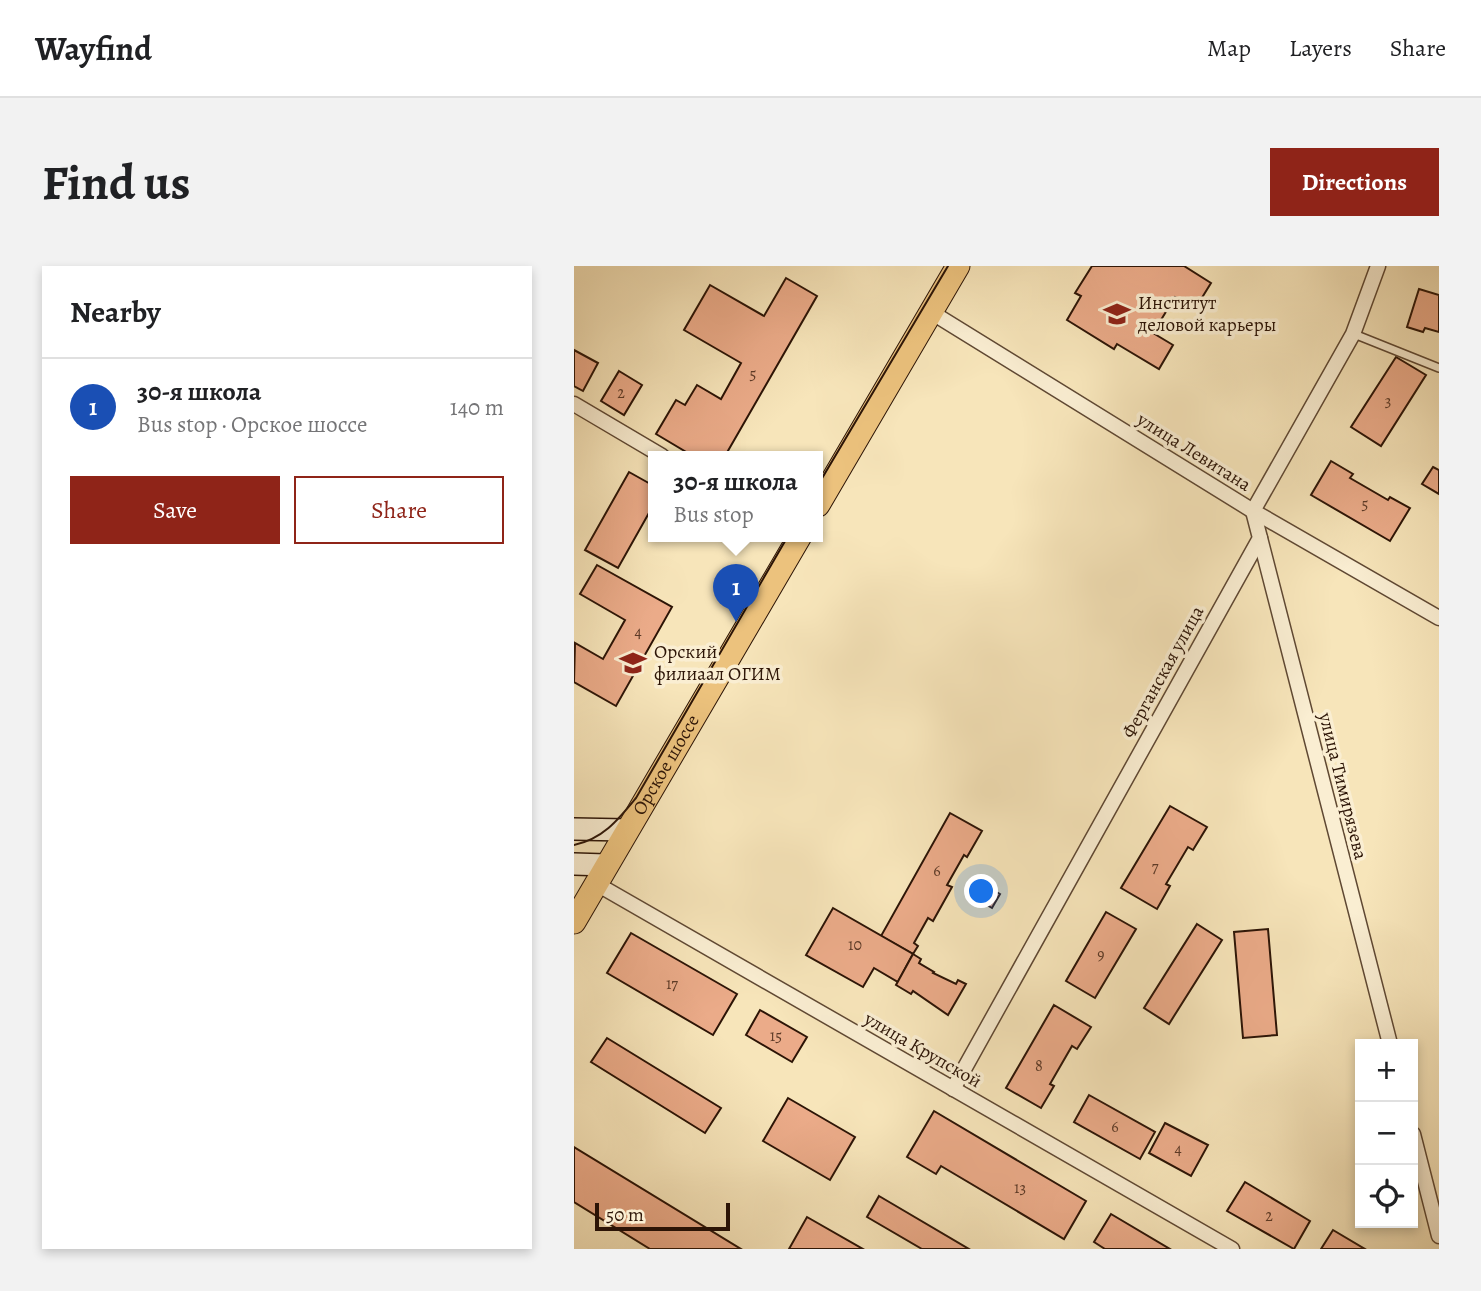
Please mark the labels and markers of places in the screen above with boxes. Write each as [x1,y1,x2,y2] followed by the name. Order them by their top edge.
[1137,290,1276,338] place label: Институт деловой карьеры
[1102,299,1132,329] school or university icon: Институт деловой карьеры
[713,564,759,622] pin: 1
[654,639,781,687] place label: Орский филиаал ОГИМ
[618,648,648,678] school or university icon: Орский филиаал ОГИМ

